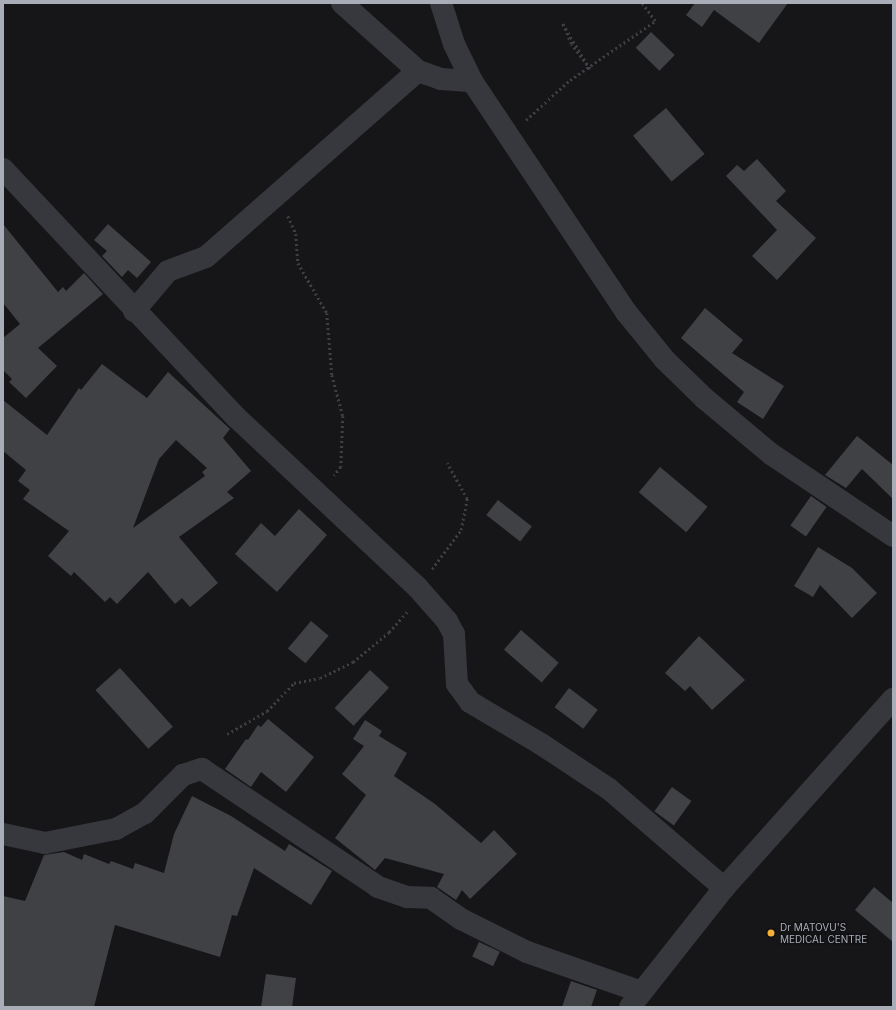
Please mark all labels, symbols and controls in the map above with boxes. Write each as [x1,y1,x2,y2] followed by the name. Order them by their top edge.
[780,921,867,944] place label: Dr MATOVU'S MEDICAL CENTRE
[765,927,777,939] marker: Dr MATOVU'S MEDICAL CENTRE

